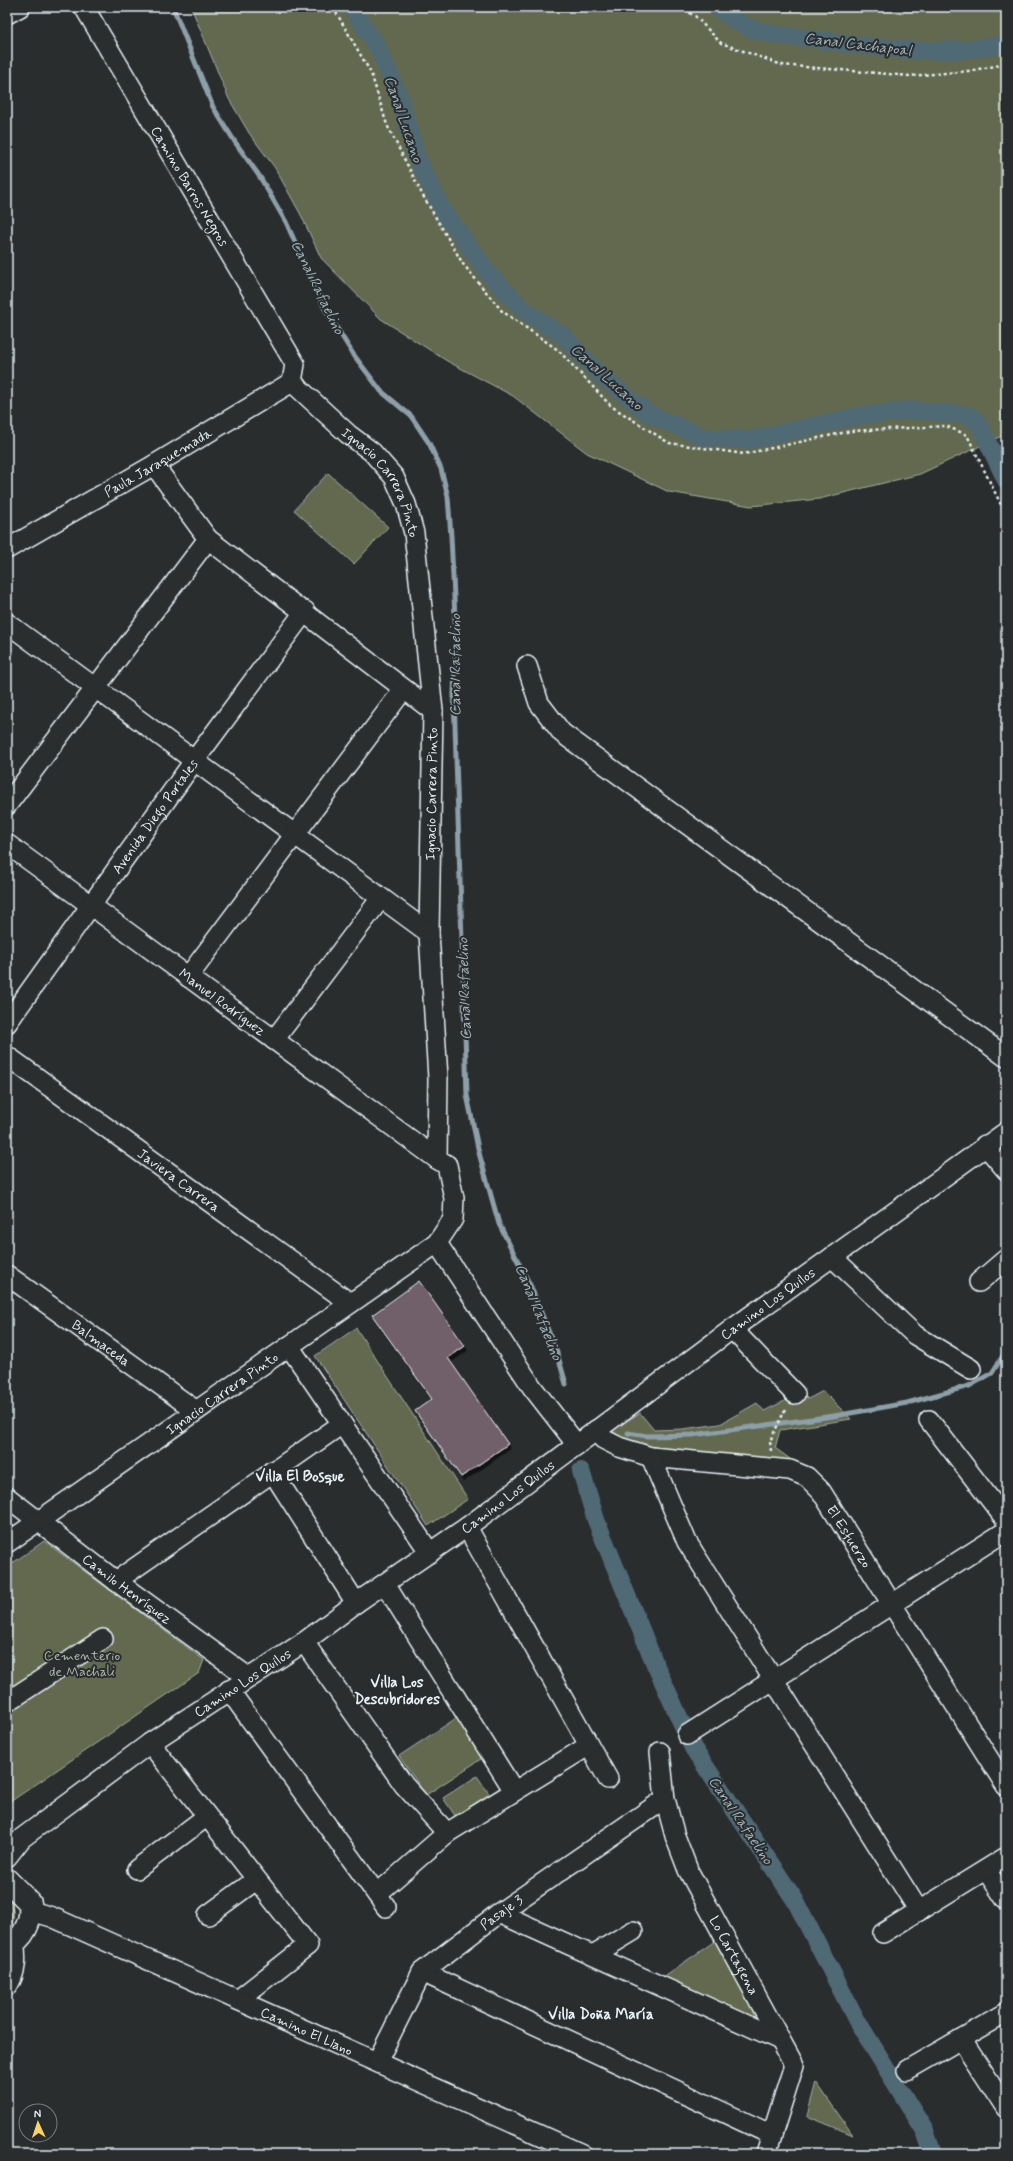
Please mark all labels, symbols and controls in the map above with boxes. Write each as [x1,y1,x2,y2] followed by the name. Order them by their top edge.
[803,29,914,62] water label: Canal Cachapoal
[379,73,427,166] water label: Canal Lucano
[145,123,232,250] street label: Camino Barros Negros
[286,237,349,338] water label: Canal Rafaelino
[566,340,647,416] water label: Canal Lucano
[101,424,216,502] street label: Paula Jaraquemada
[337,424,422,538] street label: Ignacio Carrera Pinto
[446,613,466,716] water label: Canal Rafaelino
[422,727,442,861] street label: Ignacio Carrera Pinto
[108,756,202,878] street label: Avenida Diego Portales
[453,937,477,1040] water label: Canal Rafaelino
[175,965,269,1041] street label: Manuel Rodríguez
[134,1145,223,1217] street label: Javiera Carrera
[510,1261,567,1364] water label: Canal Rafaelino
[717,1264,819,1344] street label: Camino Los Quilos
[68,1316,134,1371] street label: Balmaceda
[163,1348,282,1439] street label: Ignacio Carrera Pinto
[458,1457,559,1538] street label: Camino Los Quilos
[255,1467,345,1487] district label: Villa El Bosque
[822,1502,875,1572] street label: El Esfuerzo
[78,1550,175,1629] street label: Camilo Henríquez
[191,1645,295,1722] street label: Camino Los Quilos
[44,1647,120,1681] park label: Cementerio de Machali
[354,1673,440,1710] district label: Villa Los Descubridores
[703,1773,777,1869] water label: Canal Rafaelino
[477,1891,527,1934] street label: Pasaje 3
[705,1913,762,1998] street label: Lo Cartagena
[258,2003,356,2060] street label: Camino El Llano
[548,2005,654,2025] district label: Villa Doña María
[18,2103,58,2143] north arrow
[34,2107,42,2121] text: N

